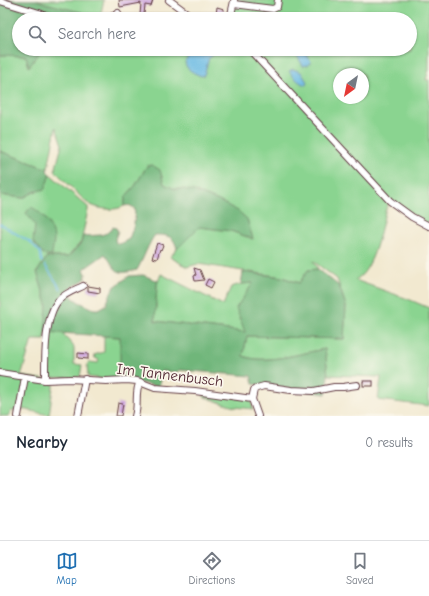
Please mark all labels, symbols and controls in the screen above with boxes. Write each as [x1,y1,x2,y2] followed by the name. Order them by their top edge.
[12,12,417,56] search box
[26,23,48,45] icon: search
[58,25,136,43] text: Search here
[333,68,369,104] north arrow
[116,360,224,390] street label: Im Tannenbusch
[16,433,67,452] text: Nearby
[365,435,413,450] text: 0 results
[56,550,78,587] tab: Map
[189,550,235,587] tab: Directions
[346,550,373,587] tab: Saved

